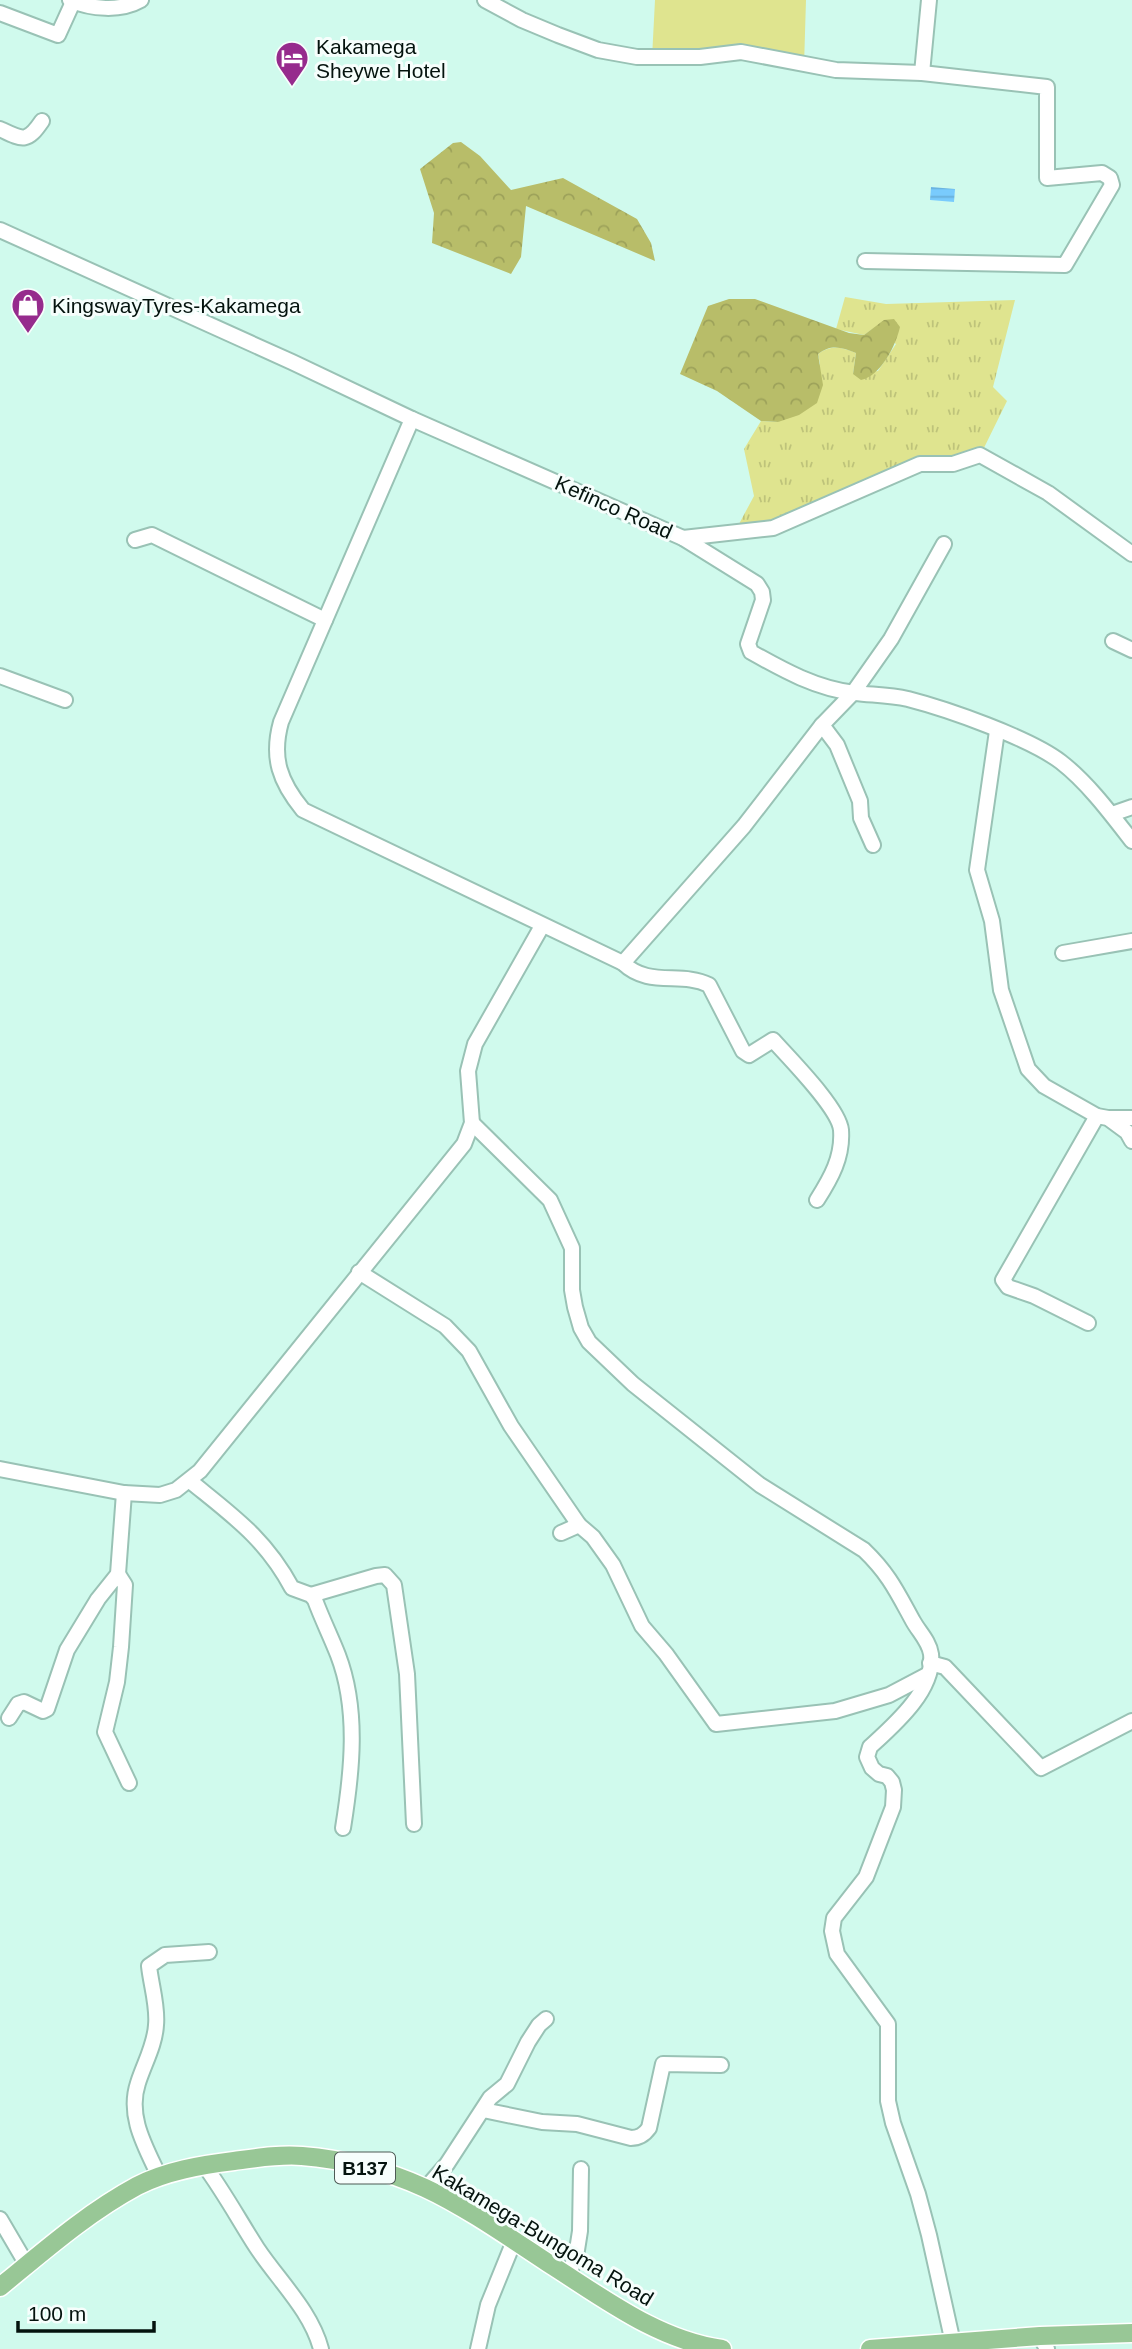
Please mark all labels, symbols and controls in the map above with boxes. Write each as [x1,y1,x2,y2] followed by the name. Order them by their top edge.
[316,35,446,82] place label: Kakamega Sheywe Hotel
[273,39,311,88] hotel icon: Kakamega Sheywe Hotel
[9,286,47,335] shop icon: KingswayTyres-Kakamega
[52,294,301,317] place label: KingswayTyres-Kakamega
[552,471,676,543] street label: Kefinco Road
[335,2152,395,2184] road number: B137
[429,2160,657,2310] street label: Kakamega-Bungoma Road
[18,2290,154,2334] scale bar
[28,2302,86,2325] text: 100 m

